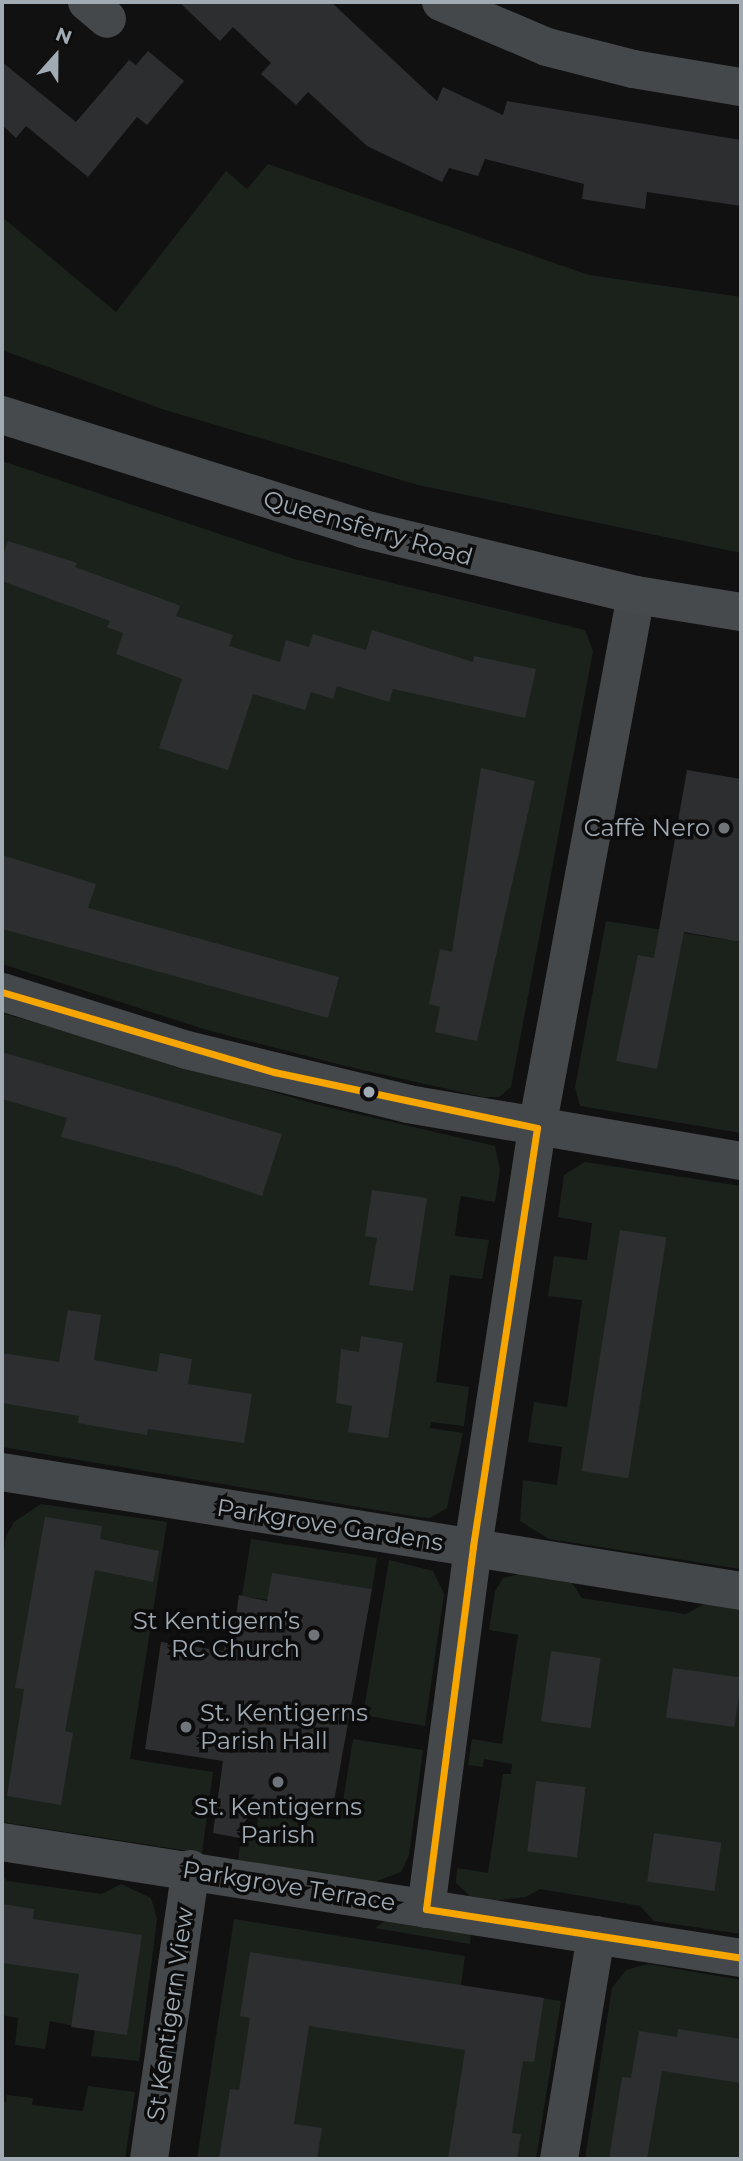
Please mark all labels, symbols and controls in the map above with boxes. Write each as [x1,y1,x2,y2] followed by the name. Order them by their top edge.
[21,21,91,91] north arrow
[52,22,75,49] text: N
[260,484,476,572] street label: Queensferry Road
[584,814,710,842] place label: Caffè Nero
[716,820,732,836] marker: Caffè Nero
[362,1085,376,1099] unlabelled marker
[215,1493,445,1557] street label: Parkgrove Gardens
[133,1607,300,1663] place label: St Kentigern’s RC Church
[306,1627,322,1643] marker: St Kentigern’s RC Church
[200,1699,368,1755] place label: St. Kentigerns Parish Hall
[178,1719,194,1735] marker: St. Kentigerns Parish Hall
[270,1774,286,1790] marker: St. Kentigerns Parish
[194,1793,362,1849] place label: St. Kentigerns Parish
[180,1855,398,1917] street label: Parkgrove Terrace
[141,1905,199,2123] street label: St Kentigern View

